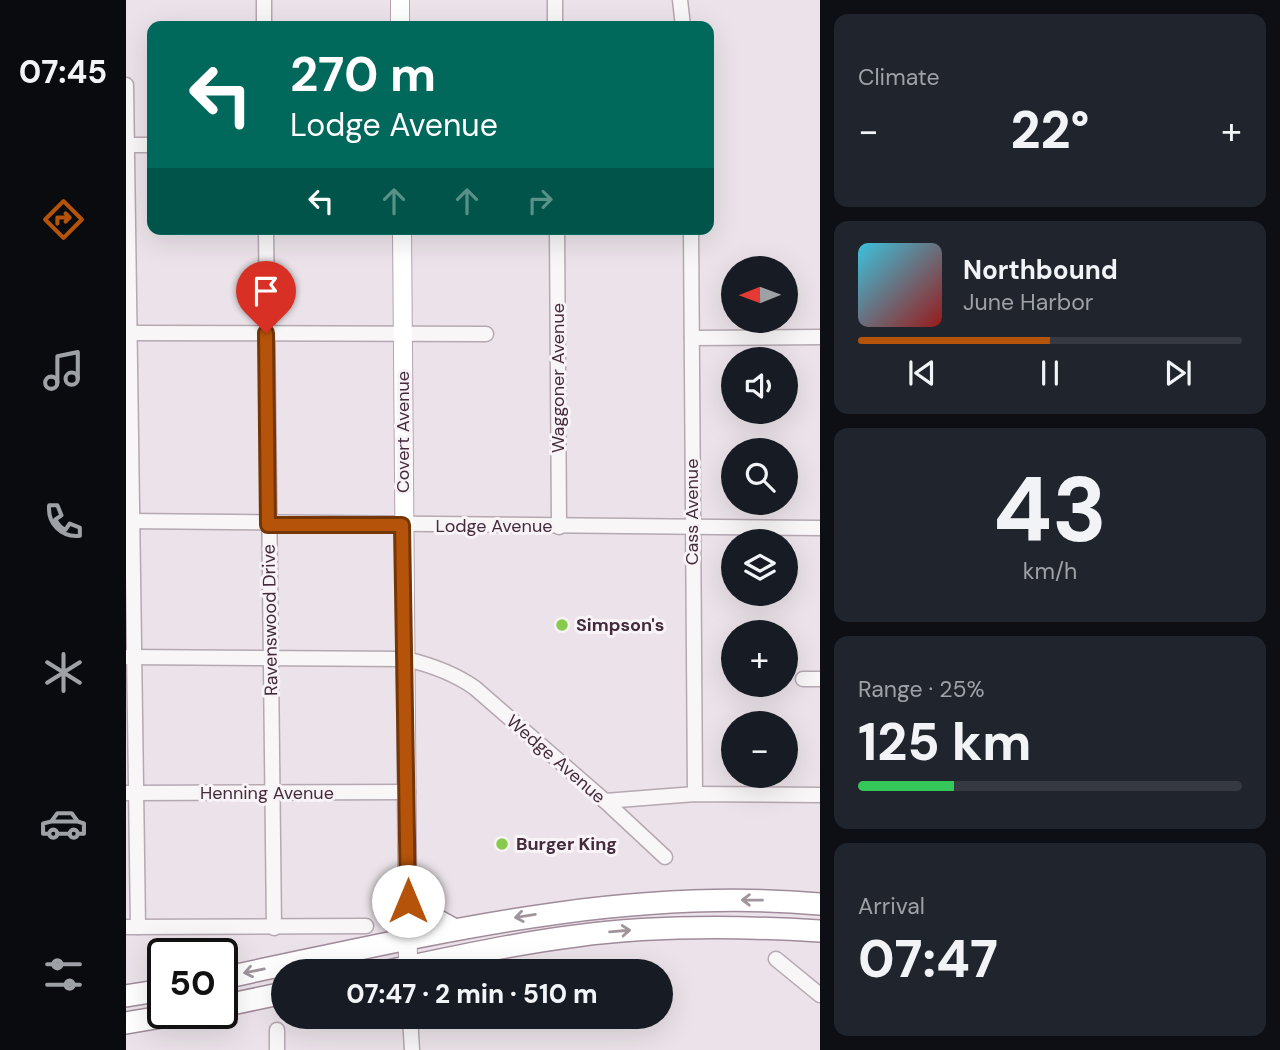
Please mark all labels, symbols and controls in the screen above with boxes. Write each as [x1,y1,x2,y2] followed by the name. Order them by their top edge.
[290,42,436,106] text: 270 m
[175,49,266,140] icon: left
[19,51,107,93] text: 07:45
[858,62,940,92] text: Climate
[1010,96,1090,164] text: 22°
[290,104,498,146] text: Lodge Avenue
[858,106,879,156] text: −
[1221,106,1242,156] text: +
[302,182,340,220] icon: left
[375,182,413,220] icon: ahead
[448,182,486,220] icon: ahead
[521,182,559,220] icon: right
[39,195,88,244] icon: directions
[963,253,1118,287] text: Northbound
[721,256,798,332] north arrow
[721,256,798,788] map controls
[236,261,296,333] pin
[247,272,285,310] icon: arrive
[963,287,1093,317] text: June Harbor
[546,303,570,453] street label: Waggoner Avenue
[39,346,88,395] icon: music
[721,347,798,424] button: sound
[903,354,941,392] icon: previous
[1031,354,1069,392] icon: pause
[1159,354,1197,392] icon: next
[391,371,415,493] street label: Covert Avenue
[721,438,798,515] button: search
[993,451,1107,569] text: 43
[680,459,704,565] street label: Cass Avenue
[39,497,88,546] icon: phone
[436,514,552,538] street label: Lodge Avenue
[721,529,798,606] button: layers
[257,544,283,696] street label: Ravenswood Drive
[1023,556,1077,586] text: km/h
[576,613,664,637] place label: Simpson's
[554,617,570,633] marker: Simpson's
[721,620,798,697] button: +
[39,648,88,697] icon: climate
[858,674,985,704] text: Range · 25%
[858,708,1031,776] text: 125 km
[501,709,611,809] street label: Wedge Avenue
[721,711,798,788] button: −
[200,781,334,805] street label: Henning Avenue
[39,799,88,848] icon: car
[516,832,617,856] place label: Burger King
[494,836,510,852] marker: Burger King
[371,864,445,938] position arrow
[858,891,925,921] text: Arrival
[740,893,763,907] one-way arrow
[514,910,537,923] one-way arrow
[608,924,631,937] one-way arrow
[858,925,998,993] text: 07:47
[147,938,238,1029] speed limit sign: 50
[39,950,88,999] icon: filters
[243,965,266,979] one-way arrow
[346,977,598,1011] text: 07:47 · 2 min · 510 m

